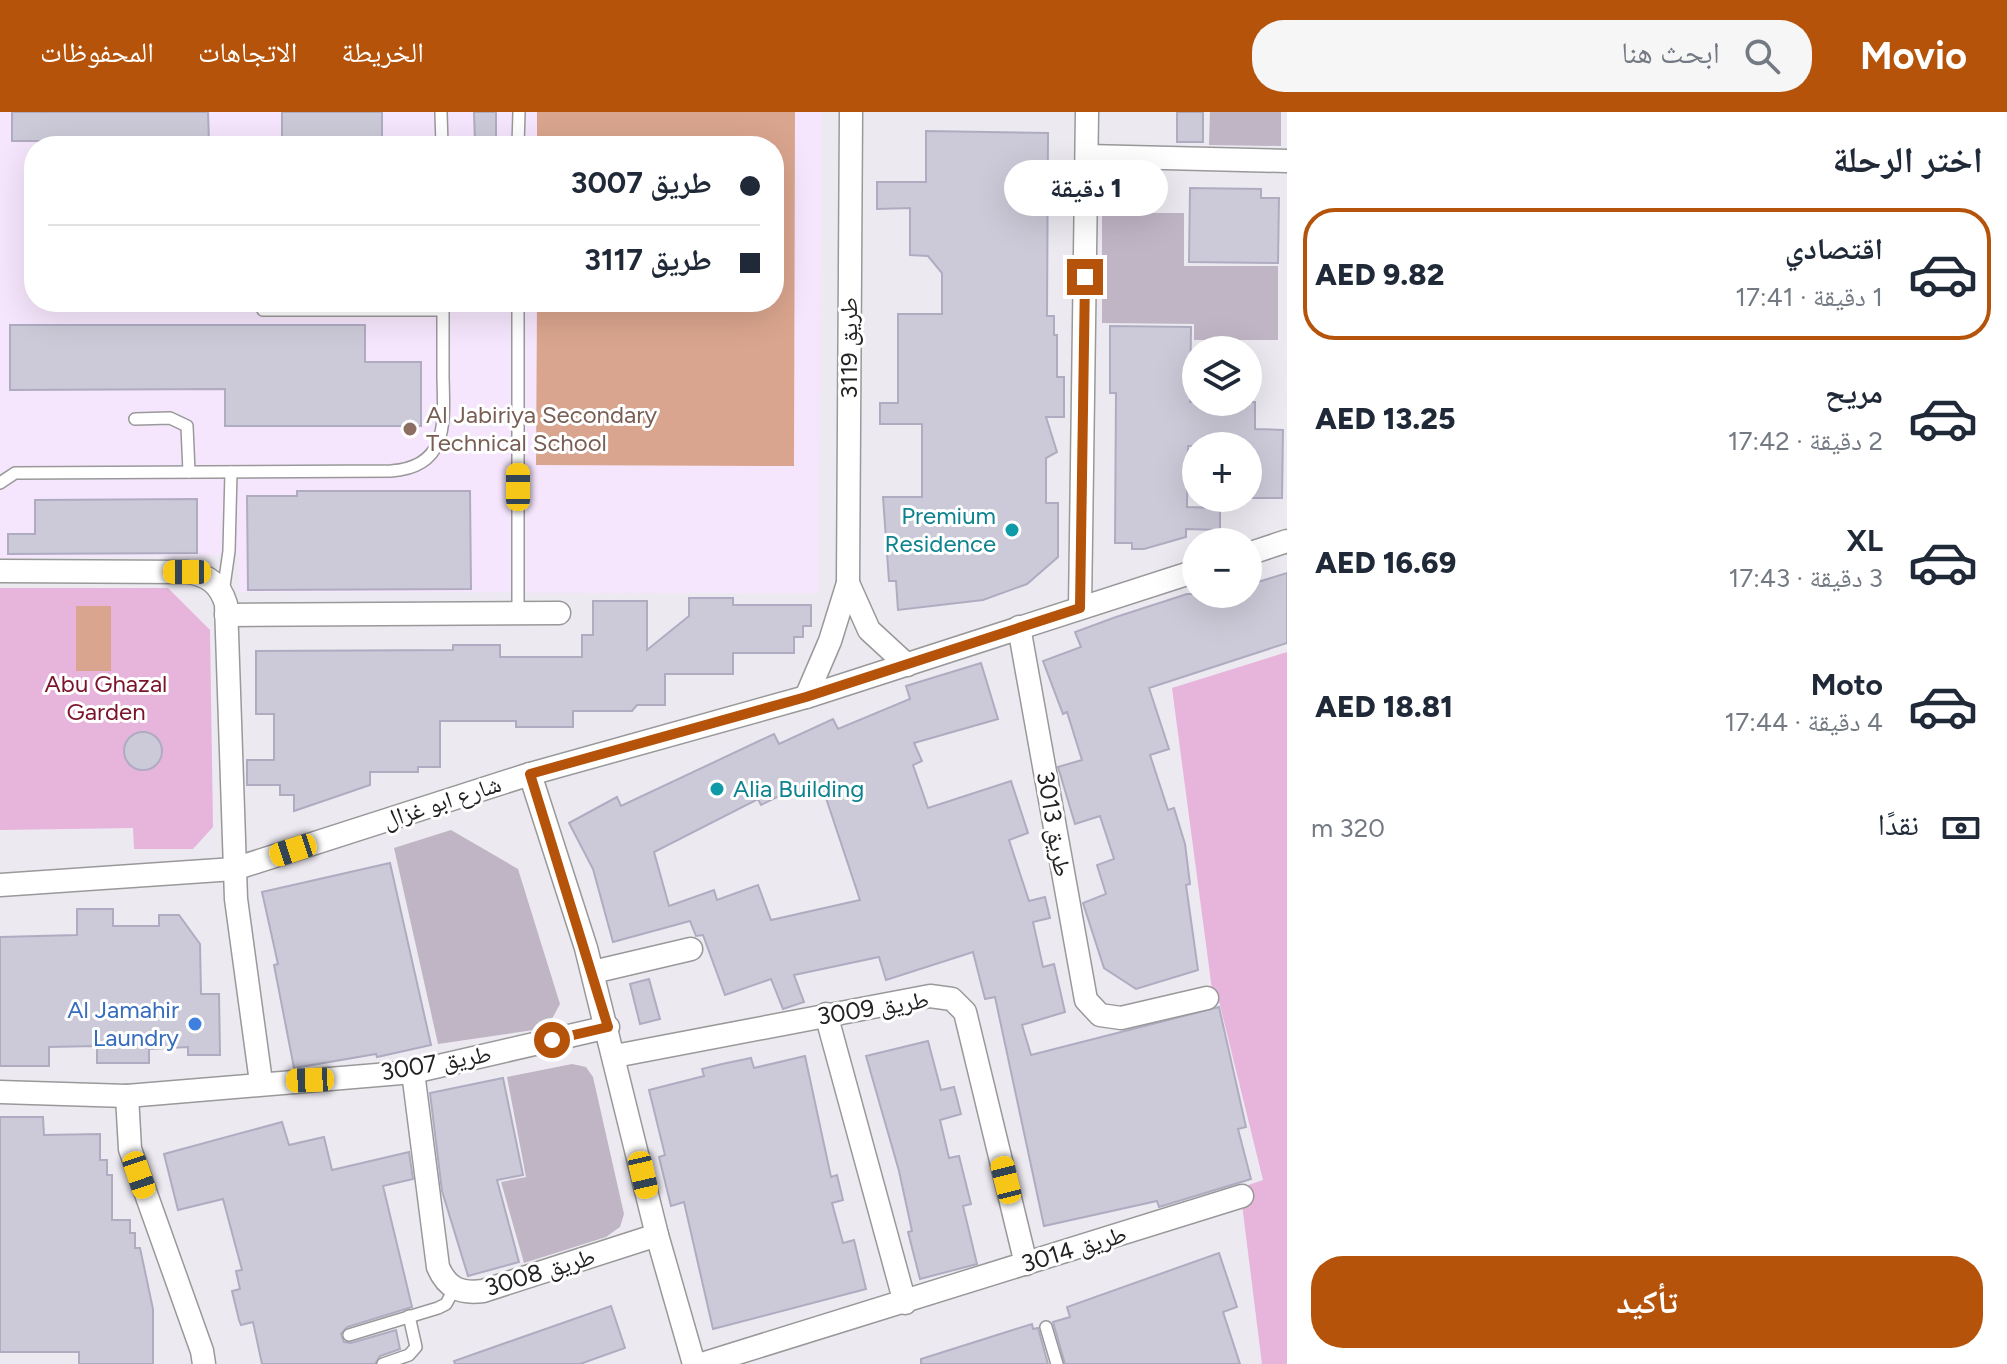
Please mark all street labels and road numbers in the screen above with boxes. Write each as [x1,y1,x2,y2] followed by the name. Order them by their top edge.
[834,297,863,399] street label: طريق 3119
[379,769,505,835] street label: شارع ابو غزال
[1031,769,1078,879] street label: طريق 3013
[815,984,931,1031] street label: طريق 3009
[378,1039,493,1086] street label: طريق 3007
[1018,1219,1130,1278] street label: طريق 3014
[481,1241,598,1302] street label: طريق 3008

